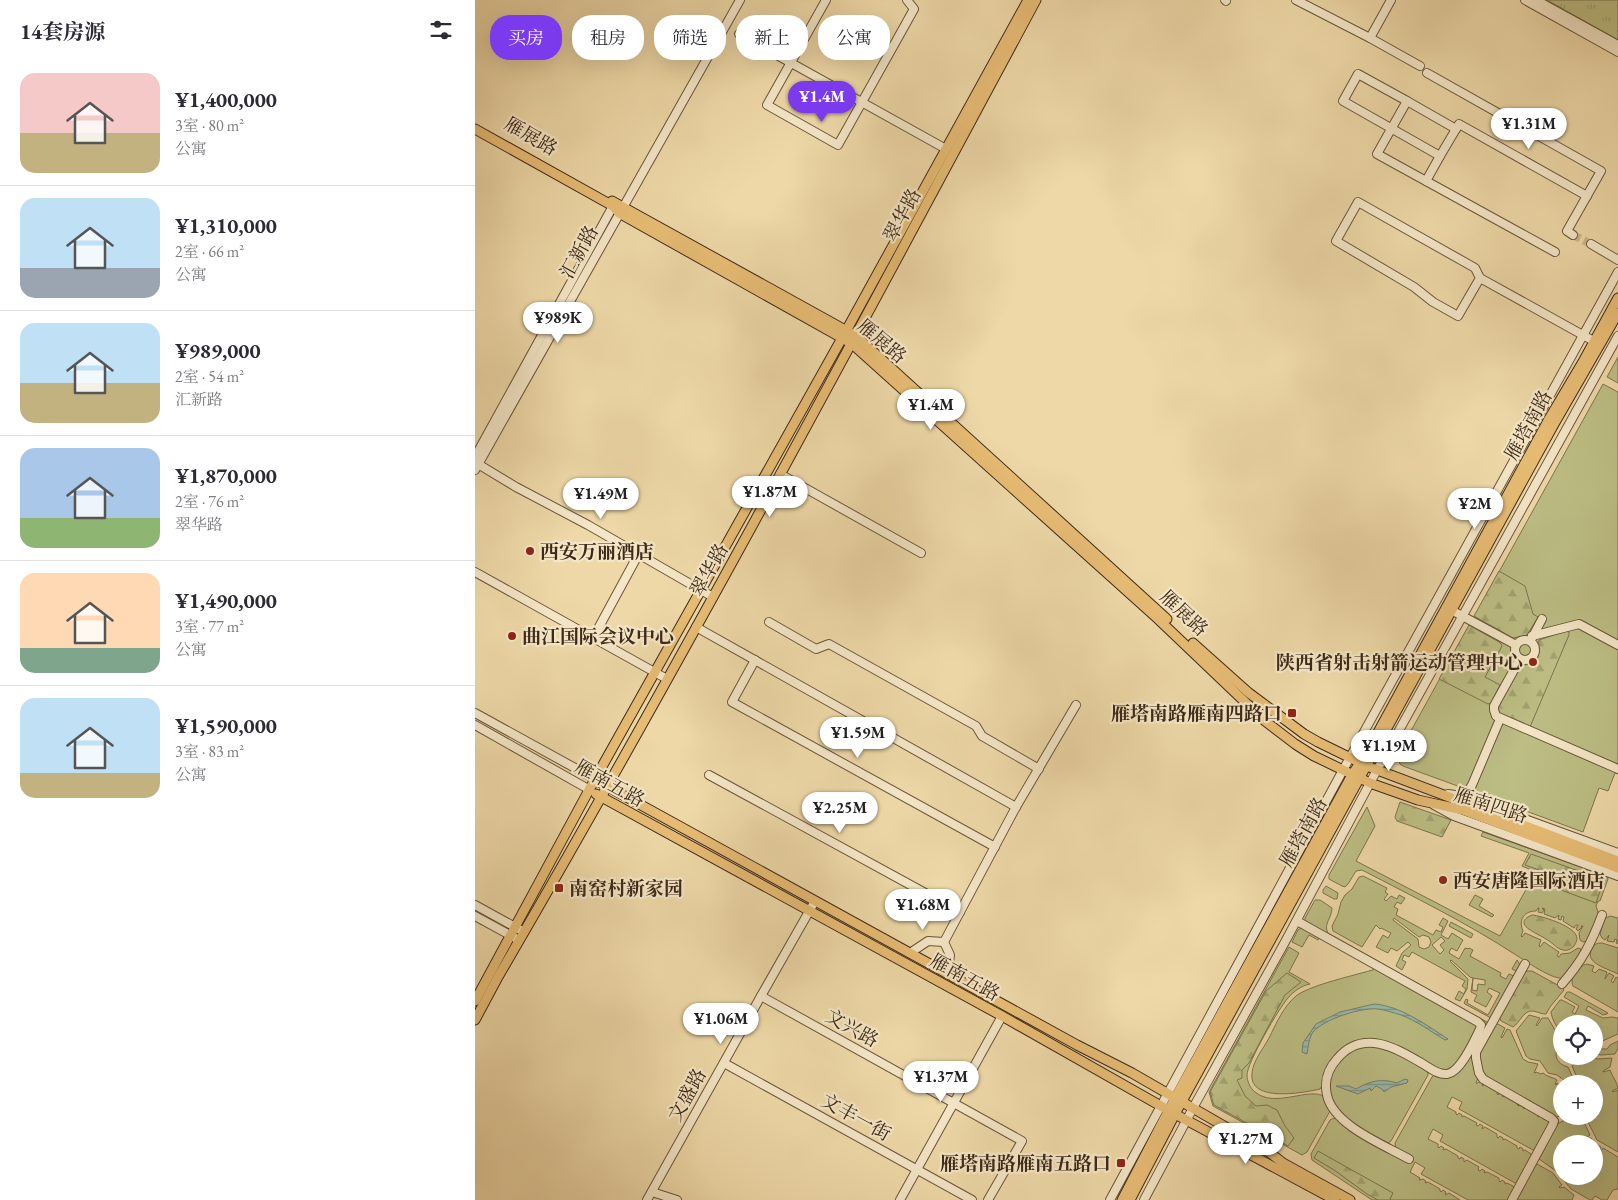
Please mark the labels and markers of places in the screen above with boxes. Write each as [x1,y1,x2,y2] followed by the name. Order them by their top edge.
[787,80,857,123] pin: ¥1.4M
[1488,108,1570,150] pin: ¥1.31M
[523,302,593,344] pin: ¥989K
[896,388,966,431] pin: ¥1.4M
[729,476,811,518] pin: ¥1.87M
[560,478,642,520] pin: ¥1.49M
[1451,488,1499,530] pin: ¥2M
[540,539,654,564] place label: 西安万丽酒店
[524,545,536,557] marker: 西安万丽酒店
[522,624,674,649] place label: 曲江国际会议中心
[506,630,518,642] marker: 曲江国际会议中心
[1276,650,1523,675] place label: 陕西省射击射箭运动管理中心
[1527,656,1539,668] marker: 陕西省射击射箭运动管理中心
[1111,701,1282,726] place label: 雁塔南路雁南四路口
[1286,707,1298,719] marker: 雁塔南路雁南四路口
[817,716,899,759] pin: ¥1.59M
[1348,730,1430,772] pin: ¥1.19M
[799,792,881,834] pin: ¥2.25M
[1453,868,1605,893] place label: 西安唐隆国际酒店
[1437,874,1449,886] marker: 西安唐隆国际酒店
[569,876,683,901] place label: 南窑村新家园
[553,882,565,894] marker: 南窑村新家园
[882,888,964,931] pin: ¥1.68M
[680,1002,762,1045] pin: ¥1.06M
[900,1060,982,1103] pin: ¥1.37M
[1205,1122,1287,1165] pin: ¥1.27M
[940,1151,1111,1176] place label: 雁塔南路雁南五路口
[1115,1157,1127,1169] marker: 雁塔南路雁南五路口

